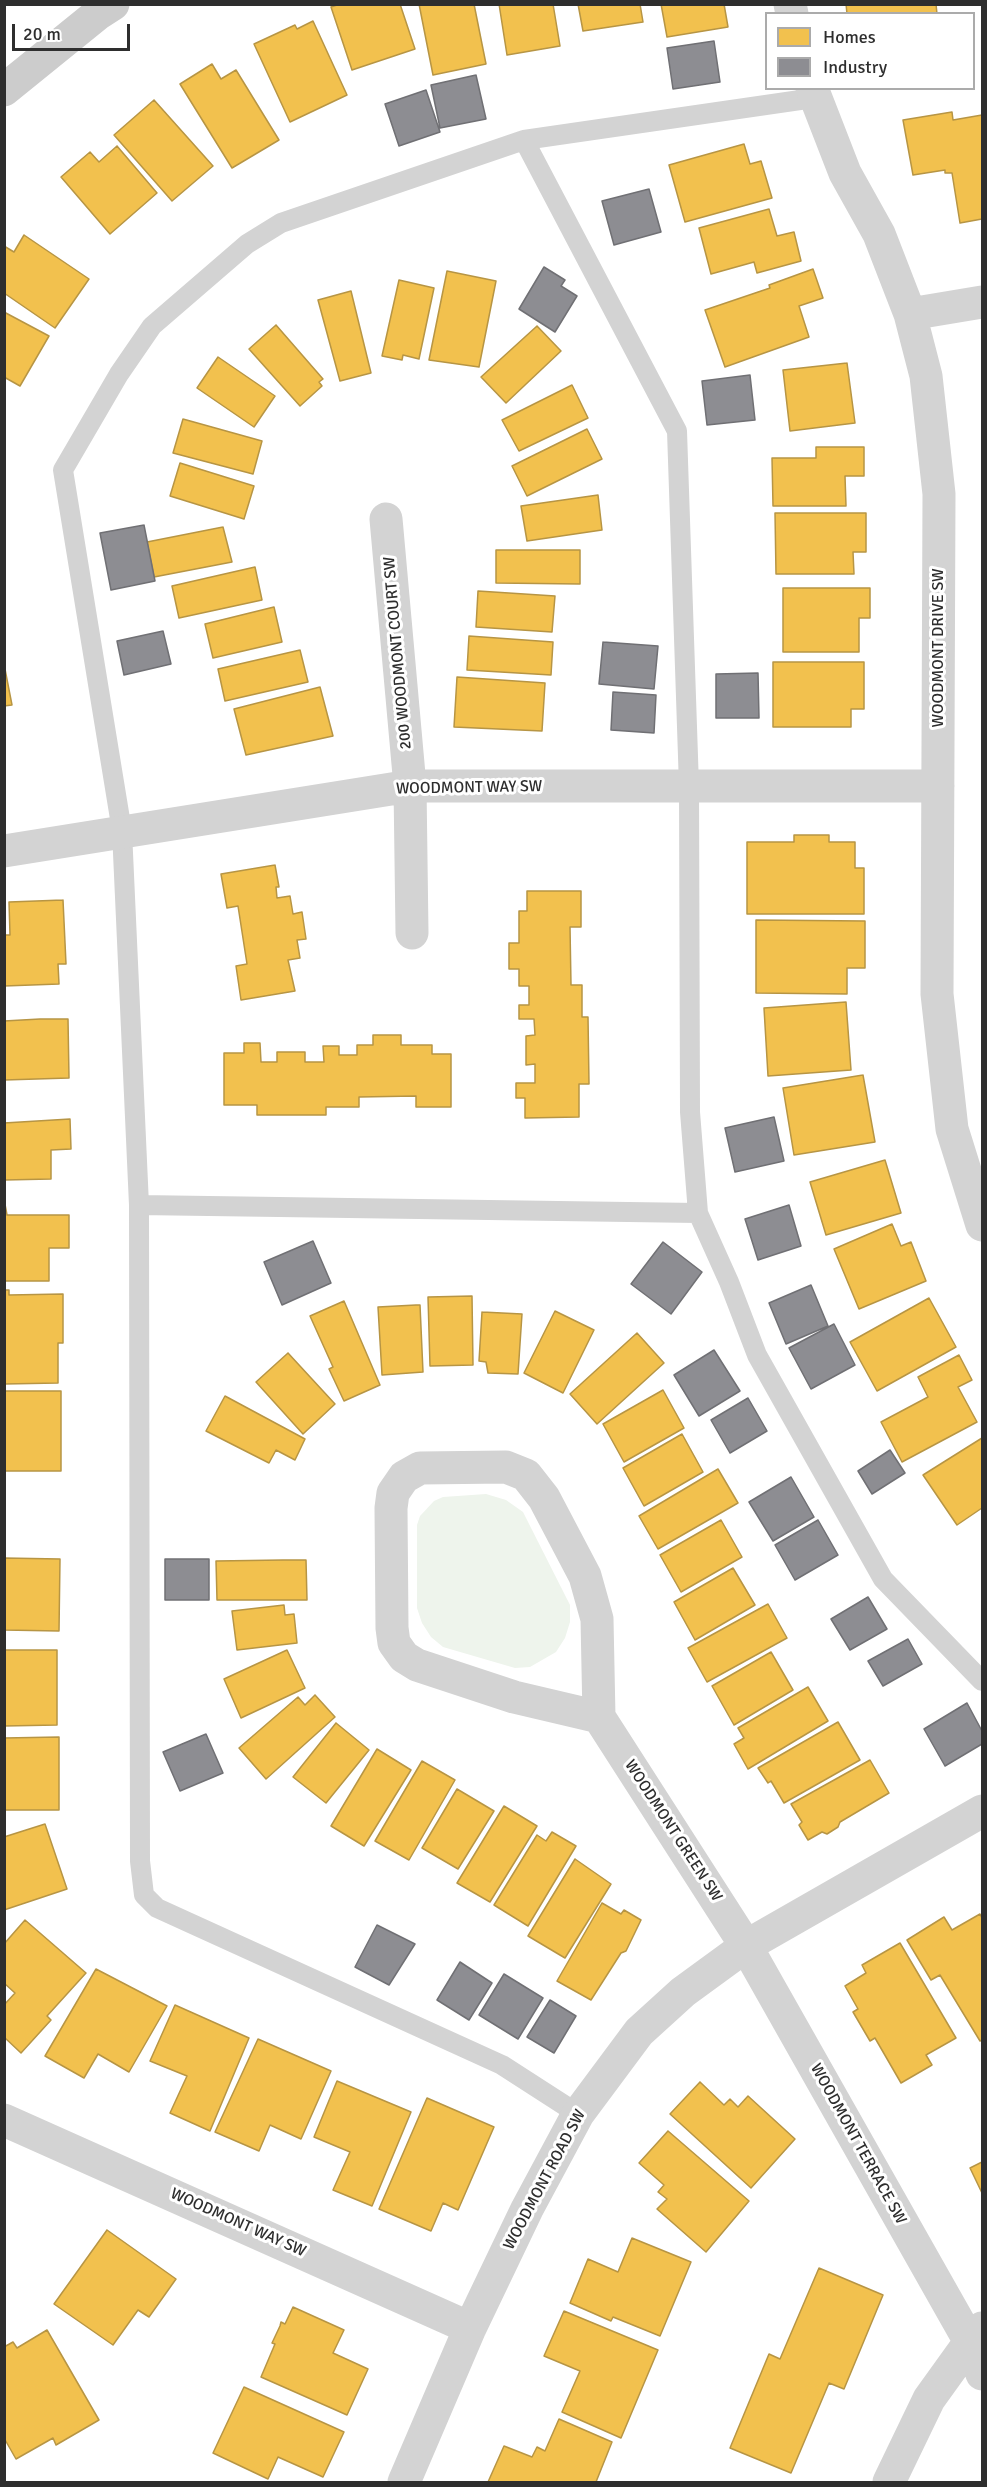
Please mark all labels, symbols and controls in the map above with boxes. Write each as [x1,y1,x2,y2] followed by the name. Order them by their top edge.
[15,12,134,50] scale bar
[765,12,975,90] legend
[23,23,61,45] text: 20 m
[823,26,876,48] text: Homes
[823,56,887,78] text: Industry
[380,556,416,750] street label: 200 WOODMONT COURT SW
[929,568,949,728] street label: WOODMONT DRIVE SW
[396,777,542,799] street label: WOODMONT WAY SW
[620,1757,726,1905] street label: WOODMONT GREEN SW
[806,2060,910,2228] street label: WOODMONT TERRACE SW
[500,2107,590,2253] street label: WOODMONT ROAD SW
[167,2184,309,2262] street label: WOODMONT WAY SW

